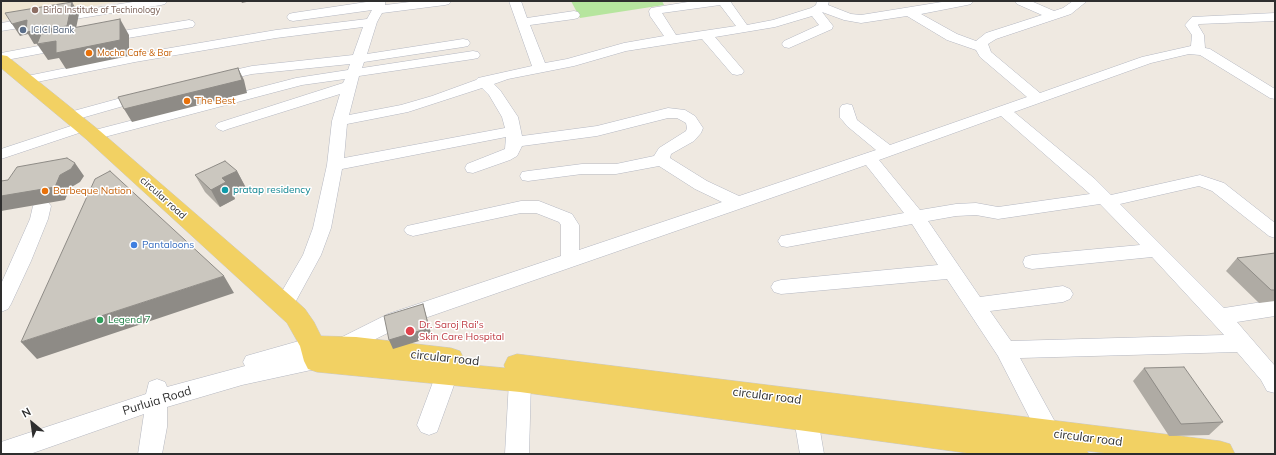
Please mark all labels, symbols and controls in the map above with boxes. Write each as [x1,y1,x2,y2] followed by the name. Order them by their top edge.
[30,5,40,15] marker: Birla Institute of Techinology
[43,5,160,15] place label: Birla Institute of Techinology
[18,25,28,35] marker: ICICI Bank
[31,25,74,35] place label: ICICI Bank
[84,48,94,58] marker: Mocha Cafe & Bar
[97,48,172,58] place label: Mocha Cafe & Bar
[195,95,236,107] place label: The Best
[182,96,192,106] marker: The Best
[138,174,188,222] street label: circular road
[233,184,311,196] place label: pratap residency
[53,185,132,197] place label: Barbeque Nation
[220,185,230,195] marker: pratap residency
[40,186,50,196] marker: Barbeque Nation
[142,239,194,251] place label: Pantaloons
[129,240,139,250] marker: Pantaloons
[108,314,151,326] place label: Legend 7
[95,315,105,325] marker: Legend 7
[419,319,504,342] place label: Dr. Saroj Rai's Skin Care Hospital
[404,325,416,337] marker: Dr. Saroj Rai's Skin Care Hospital
[410,347,480,369] street label: circular road
[121,384,193,418] street label: Purluia Road
[732,385,802,407] street label: circular road
[12,403,52,443] north arrow
[19,404,33,421] text: N
[1053,427,1123,449] street label: circular road

